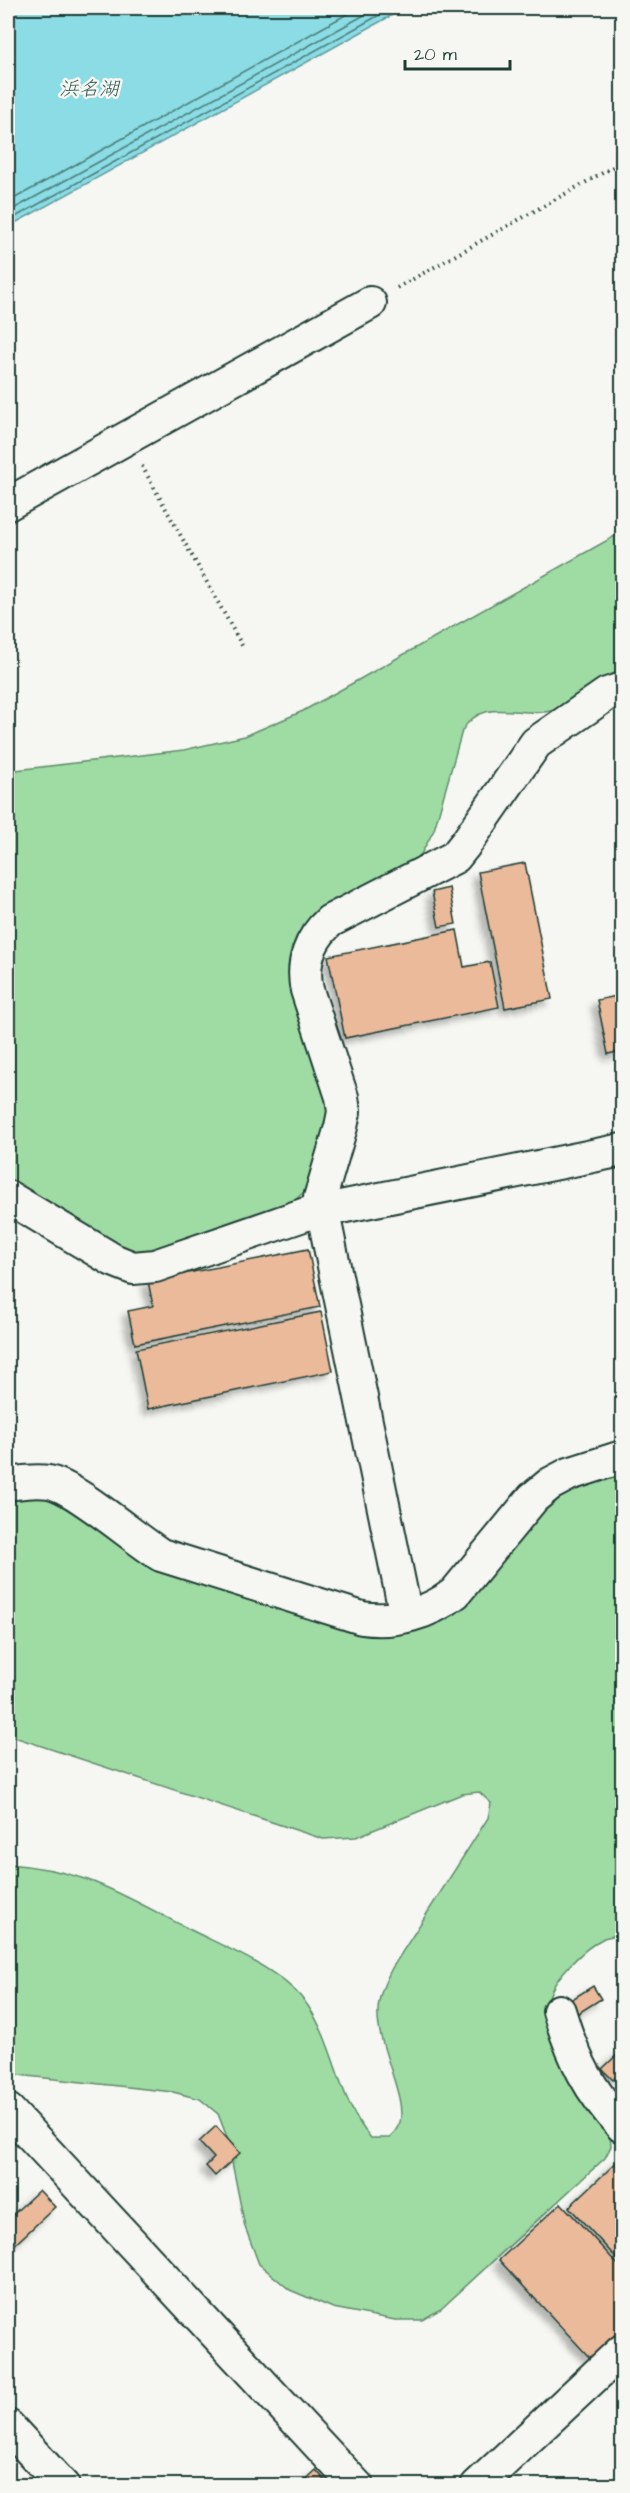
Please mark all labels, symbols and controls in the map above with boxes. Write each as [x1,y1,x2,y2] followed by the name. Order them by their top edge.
[405,33,510,71] scale bar
[414,42,457,67] text: 20 m
[59,75,121,103] water label: 浜名湖

